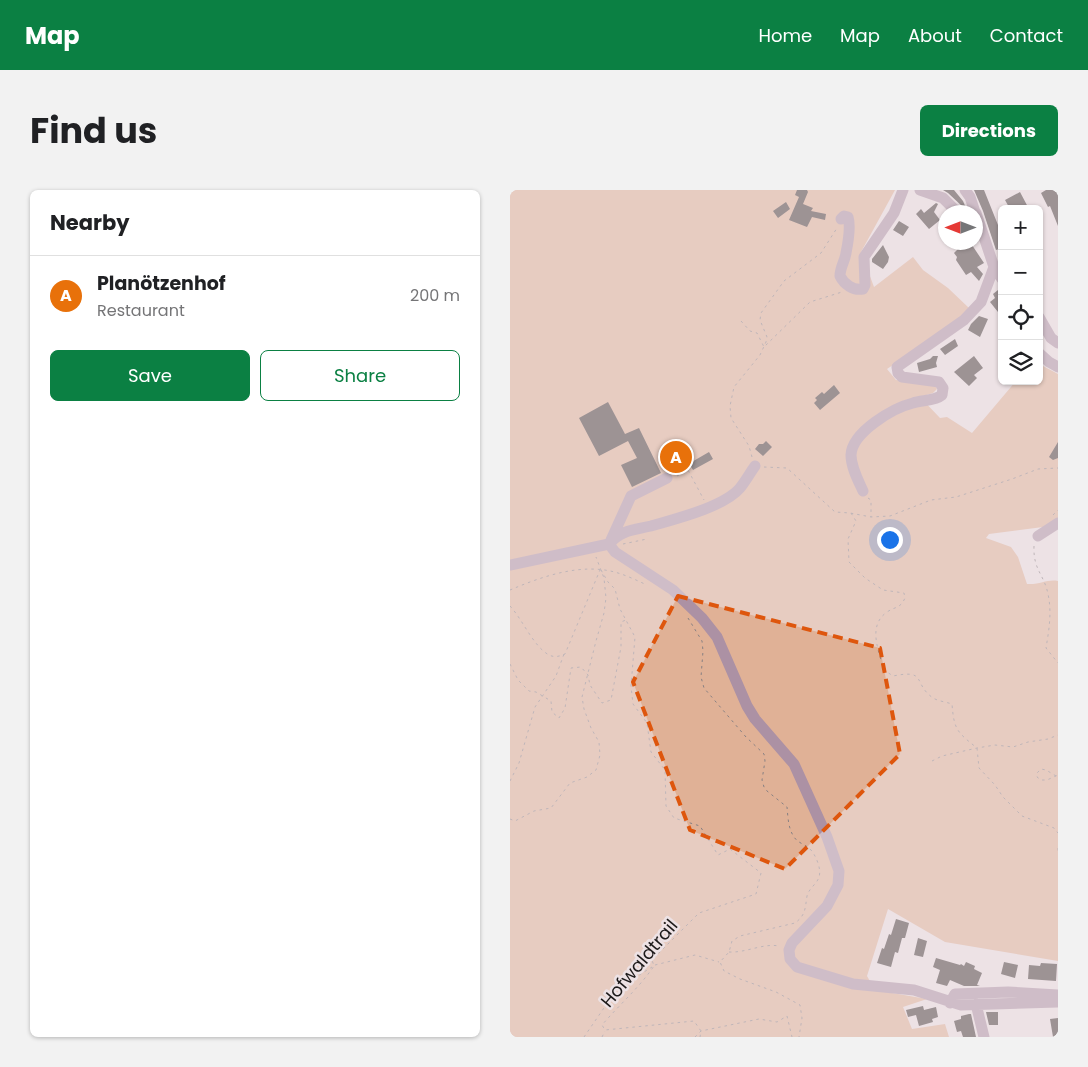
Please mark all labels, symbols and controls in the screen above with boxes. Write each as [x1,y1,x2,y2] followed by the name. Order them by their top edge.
[25,19,80,52] text: Map
[758,23,812,48] text: Home
[840,23,880,48] text: Map
[908,23,962,48] text: About
[990,23,1063,48] text: Contact
[920,105,1058,156] button: Directions
[30,106,157,155] text: Find us
[938,205,983,250] north arrow
[998,205,1043,385] map controls
[998,205,1043,250] button: +
[50,208,130,237] text: Nearby
[998,250,1043,295] button: −
[97,270,226,297] text: Planötzenhof
[60,284,72,307] text: A
[410,284,460,307] text: 200 m
[998,295,1043,340] button: locate
[97,299,185,322] text: Restaurant
[998,340,1043,385] button: layers
[50,350,250,401] button: Save
[260,350,460,401] button: Share
[660,438,692,476] pin: A
[877,527,903,553] your location
[595,914,683,1012] street label: Hofwaldtrail

